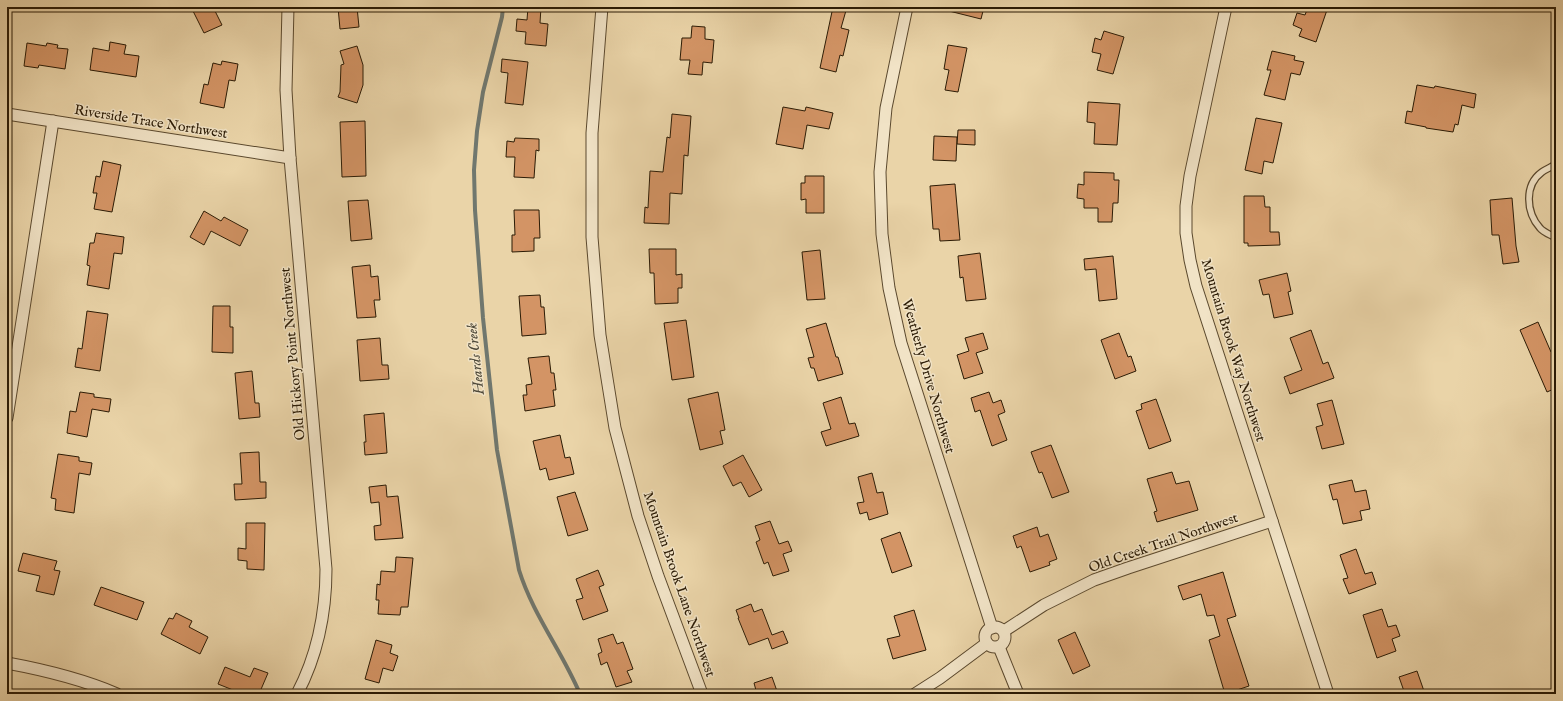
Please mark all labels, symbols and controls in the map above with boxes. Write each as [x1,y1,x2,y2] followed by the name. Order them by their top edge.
[73,101,229,143] street label: Riverside Trace Northwest
[1197,257,1270,444] street label: Mountain Brook Way Northwest
[276,266,310,441] street label: Old Hickory Point Northwest
[897,297,959,456] street label: Weatherly Drive Northwest
[462,322,489,397] water label: Heards Creek
[639,489,719,680] street label: Mountain Brook Lane Northwest
[1086,509,1241,577] street label: Old Creek Trail Northwest

